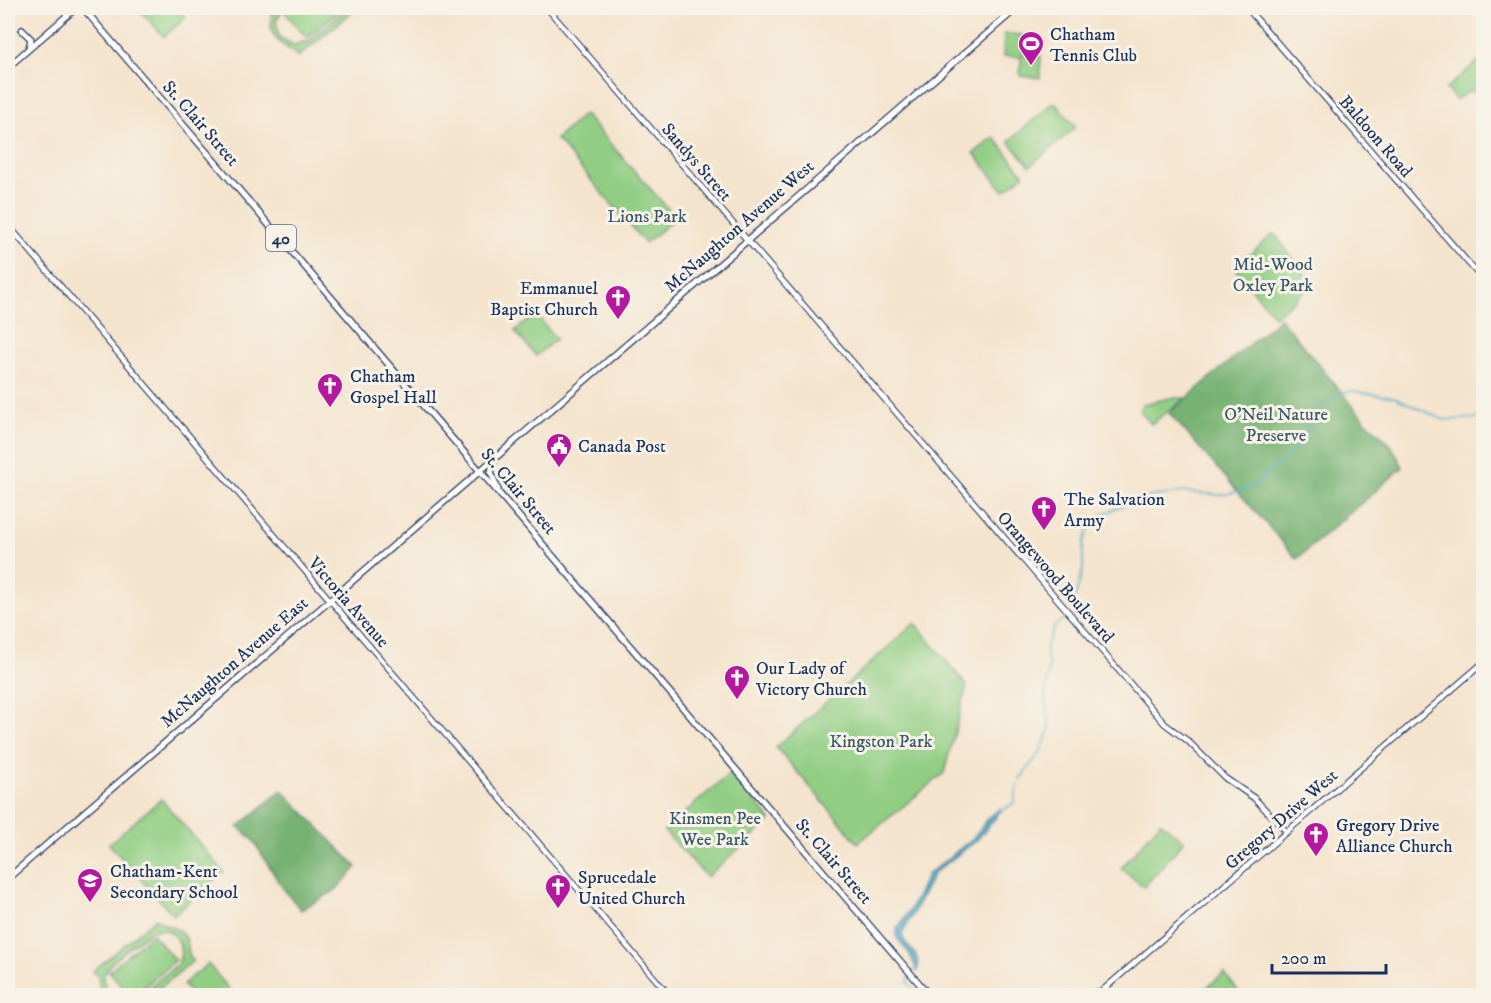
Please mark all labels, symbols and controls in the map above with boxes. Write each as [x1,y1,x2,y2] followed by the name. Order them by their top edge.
[1050,24,1137,67] place label: Chatham Tennis Club
[1016,29,1046,67] sports icon: Chatham Tennis Club
[157,76,244,171] street label: St. Clair Street
[1334,91,1417,182] street label: Baldoon Road
[656,119,736,206] street label: Sandys Street
[660,156,819,298] street label: McNaughton Avenue West
[607,206,687,228] park label: Lions Park
[266,225,296,251] road number: 40
[1233,254,1313,297] park label: Mid-Wood Oxley Park
[490,278,599,321] place label: Emmanuel Baptist Church
[603,283,633,321] church icon: Emmanuel Baptist Church
[350,366,437,409] place label: Chatham Gospel Hall
[315,371,345,409] church icon: Chatham Gospel Hall
[1224,404,1328,447] park label: O'Neil Nature Preserve
[544,431,574,469] public building icon: Canada Post
[578,436,666,458] place label: Canada Post
[476,444,561,540] street label: St. Clair Street
[1064,489,1165,532] place label: The Salvation Army
[1029,494,1059,532] church icon: The Salvation Army
[992,507,1118,648] street label: Orangewood Boulevard
[302,552,394,652] street label: Victoria Avenue
[156,593,313,733] street label: McNaughton Avenue East
[755,658,868,701] place label: Our Lady of Victory Church
[722,663,752,701] church icon: Our Lady of Victory Church
[830,731,933,753] park label: Kingston Park
[1221,765,1343,875] street label: Gregory Drive West
[669,808,761,851] park label: Kinsmen Pee Wee Park
[790,814,877,909] street label: St. Clair Street
[1336,815,1453,858] place label: Gregory Drive Alliance Church
[1301,820,1331,858] church icon: Gregory Drive Alliance Church
[110,861,238,904] place label: Chatham-Kent Secondary School
[75,866,105,904] school or university icon: Chatham-Kent Secondary School
[578,867,686,910] place label: Sprucedale United Church
[543,872,573,910] church icon: Sprucedale United Church
[1272,937,1386,975] scale bar
[1281,948,1327,970] text: 200 m

